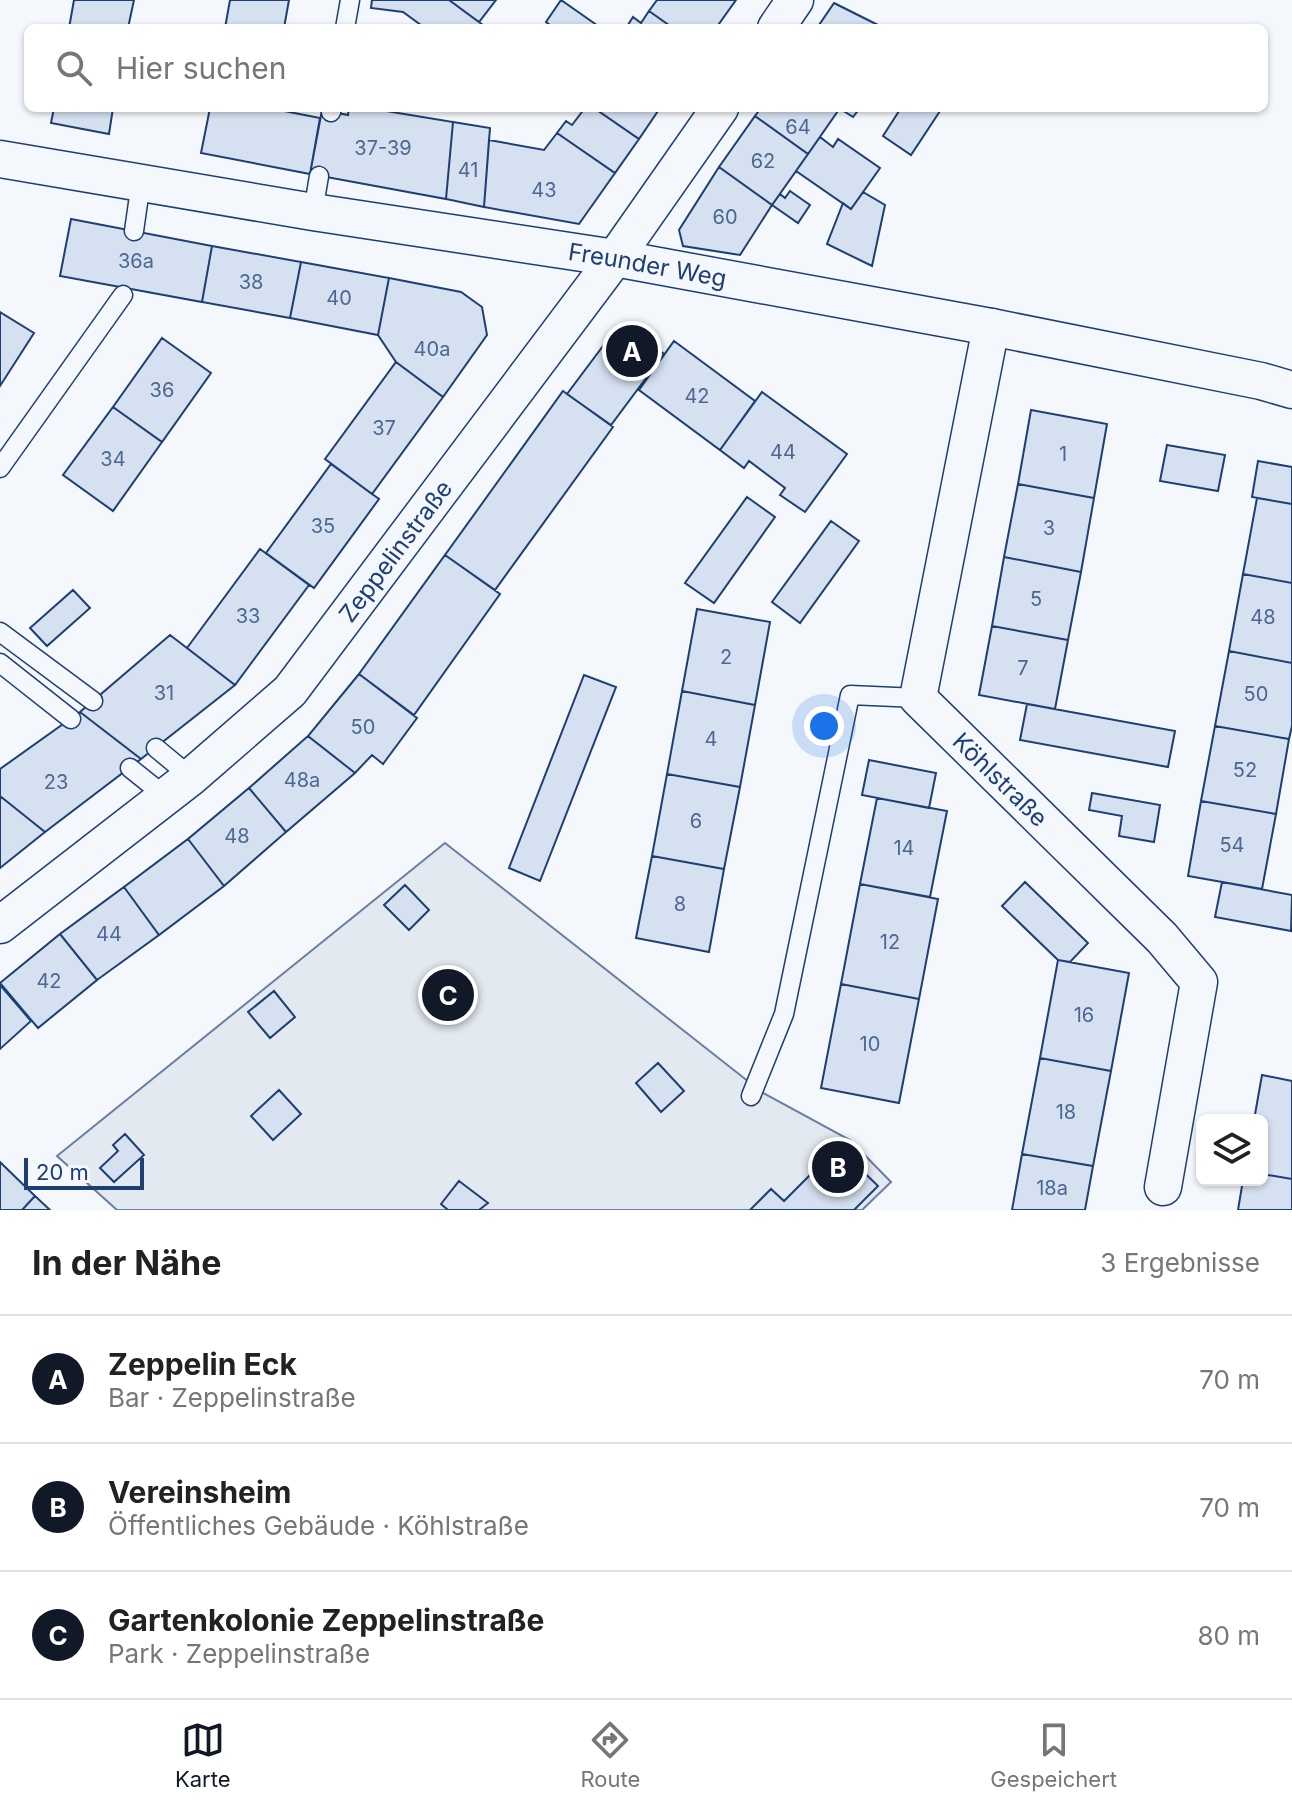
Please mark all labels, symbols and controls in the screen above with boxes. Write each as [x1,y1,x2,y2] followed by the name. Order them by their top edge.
[24,24,1268,112] search box
[52,46,96,90] icon: search
[116,50,286,86] text: Hier suchen
[785,115,811,139] house number: 64
[354,136,412,160] house number: 37-39
[751,149,775,173] house number: 62
[458,158,478,182] house number: 41
[531,178,557,202] house number: 43
[712,205,738,229] house number: 60
[566,237,729,293] street label: Freunder Weg
[118,249,154,273] house number: 36a
[239,270,263,294] house number: 38
[326,286,352,310] house number: 40
[606,321,658,381] pin: A
[414,337,450,361] house number: 40a
[150,378,174,402] house number: 36
[684,384,710,408] house number: 42
[372,416,396,440] house number: 37
[770,440,796,464] house number: 44
[1059,442,1067,466] house number: 1
[100,447,126,471] house number: 34
[333,474,458,628] street label: Zeppelinstraße
[311,514,335,538] house number: 35
[1043,516,1055,540] house number: 3
[1030,587,1042,611] house number: 5
[236,604,260,628] house number: 33
[1250,605,1276,629] house number: 48
[720,645,732,669] house number: 2
[1017,656,1029,680] house number: 7
[154,681,174,705] house number: 31
[1244,682,1268,706] house number: 50
[804,706,844,746] your location
[351,715,375,739] house number: 50
[947,726,1054,832] street label: Köhlstraße
[705,727,717,751] house number: 4
[1233,758,1257,782] house number: 52
[284,768,320,792] house number: 48a
[44,770,68,794] house number: 23
[690,809,702,833] house number: 6
[224,824,250,848] house number: 48
[1219,833,1245,857] house number: 54
[893,836,915,860] house number: 14
[674,892,686,916] house number: 8
[96,922,122,946] house number: 44
[880,930,900,954] house number: 12
[422,965,474,1025] pin: C
[36,969,62,993] house number: 42
[1074,1003,1094,1027] house number: 16
[860,1032,880,1056] house number: 10
[1056,1100,1076,1124] house number: 18
[1196,1114,1268,1186] map controls
[1196,1114,1268,1186] button: layers
[812,1137,864,1197] pin: B
[24,1154,144,1190] scale bar
[36,1159,89,1185] text: 20 m
[1036,1176,1068,1200] house number: 18a
[32,1242,221,1283] text: In der Nähe
[1100,1247,1260,1278] text: 3 Ergebnisse
[108,1346,297,1382] text: Zeppelin Eck
[48,1364,68,1395] text: A
[1199,1364,1260,1395] text: 70 m
[108,1382,356,1413] text: Bar · Zeppelinstraße
[108,1474,291,1510] text: Vereinsheim
[49,1492,67,1523] text: B
[1199,1492,1260,1523] text: 70 m
[108,1510,529,1541] text: Öffentliches Gebäude · Köhlstraße
[108,1602,544,1638] text: Gartenkolonie Zeppelinstraße
[48,1620,68,1651] text: C
[1197,1620,1260,1651] text: 80 m
[108,1638,370,1669] text: Park · Zeppelinstraße
[175,1718,231,1792] tab: Karte
[580,1718,640,1792] tab: Route
[990,1718,1117,1792] tab: Gespeichert

